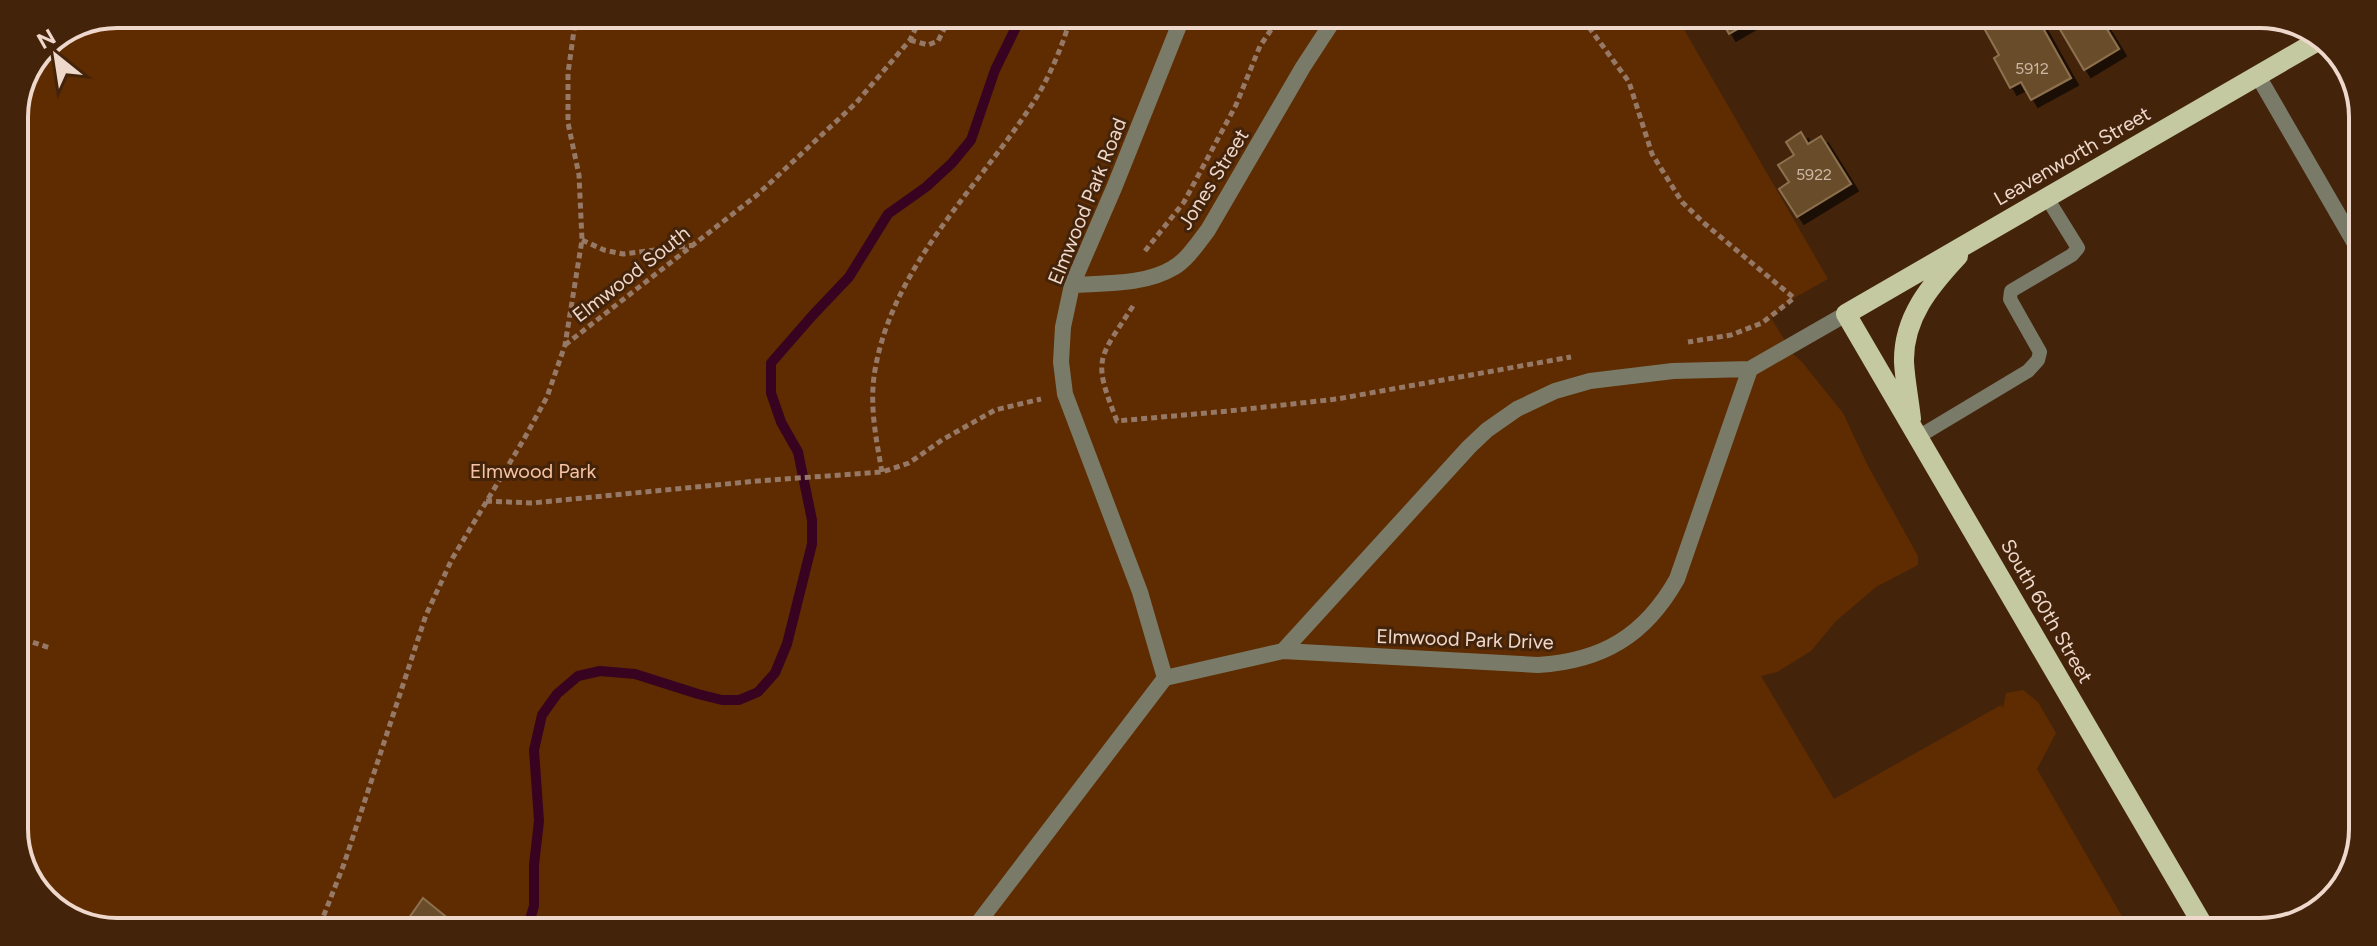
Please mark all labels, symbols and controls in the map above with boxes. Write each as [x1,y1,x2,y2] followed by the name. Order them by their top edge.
[16,16,96,96] north arrow
[32,23,60,55] text: N
[2015,59,2049,78] house number: 5912
[1989,101,2155,211] street label: Leavenworth Street
[1043,114,1131,288] street label: Elmwood Park Road
[1173,124,1253,234] street label: Jones Street
[1796,165,1832,184] house number: 5922
[568,221,694,327] street label: Elmwood South
[470,459,597,483] park label: Elmwood Park
[1996,535,2098,687] street label: South 60th Street
[1376,624,1554,654] street label: Elmwood Park Drive

